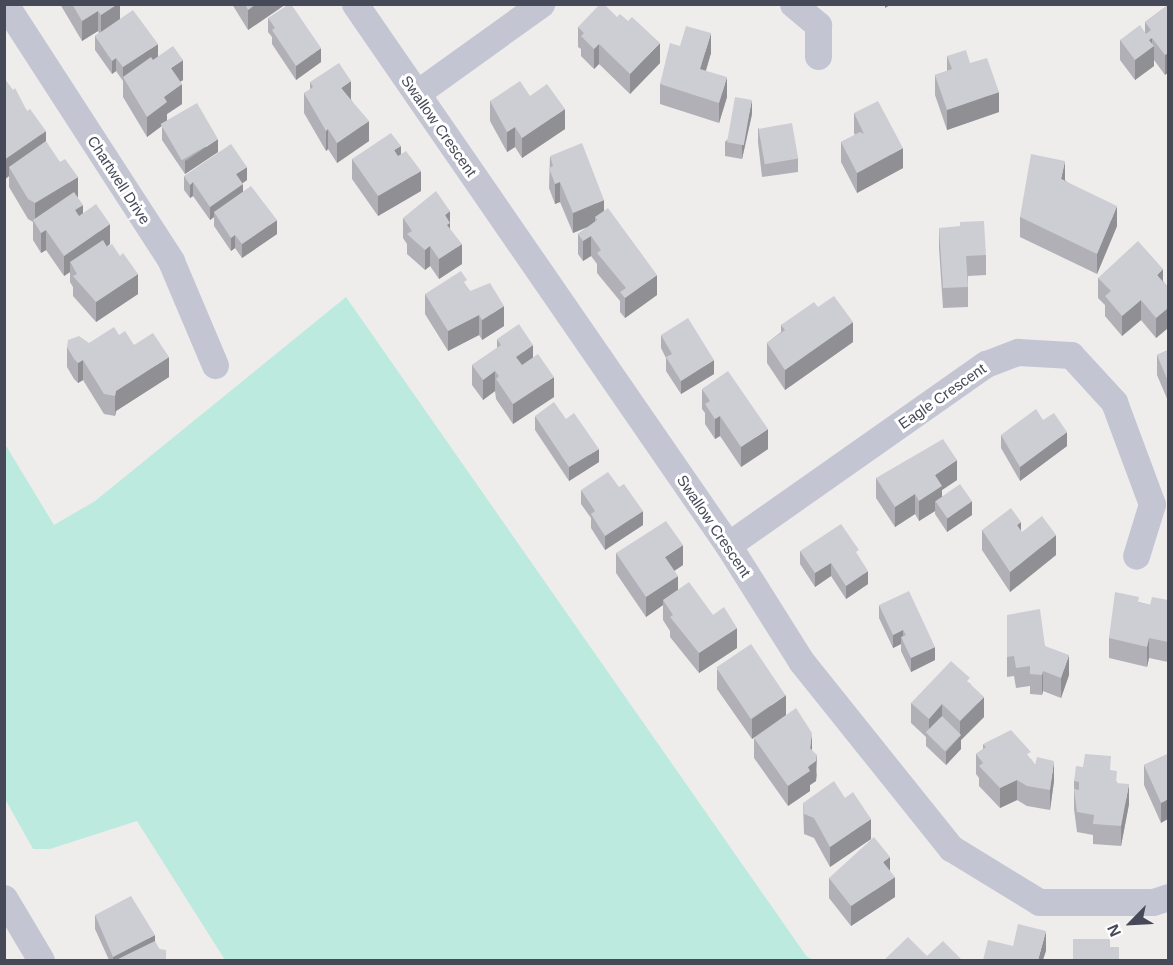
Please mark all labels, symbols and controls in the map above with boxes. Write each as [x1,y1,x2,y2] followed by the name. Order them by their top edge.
[397,72,481,180] street label: Swallow Crescent
[84,132,154,228] street label: Chartwell Drive
[895,359,989,433] street label: Eagle Crescent
[673,472,755,580] street label: Swallow Crescent
[1101,893,1161,953] north arrow
[1104,922,1124,939] text: N

